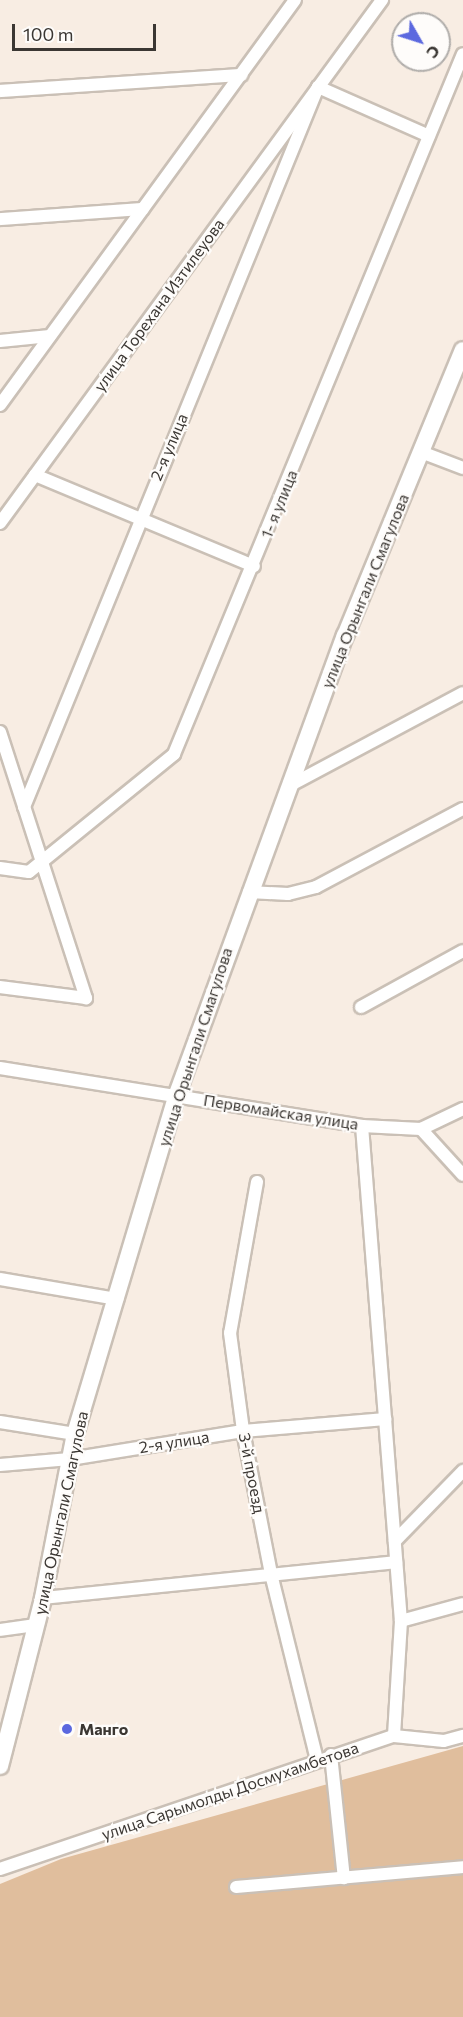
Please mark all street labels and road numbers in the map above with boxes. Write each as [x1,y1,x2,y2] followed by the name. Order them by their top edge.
[90,215,228,395] street label: улица Торехана Изтилеуова
[146,411,192,483] street label: 2-я улица
[257,467,301,541] street label: 1- я улица
[317,491,413,691] street label: улица Орынгали Смагулова
[154,945,236,1149] street label: улица Орынгали Смагулова
[202,1090,360,1134] street label: Первомайская улица
[30,1409,92,1617] street label: улица Орынгали Смагулова
[138,1427,210,1457] street label: 2-я улица
[235,1431,269,1515] street label: 3-й проезд
[99,1738,361,1844] street label: улица Сарымолды Досмухамбетова

